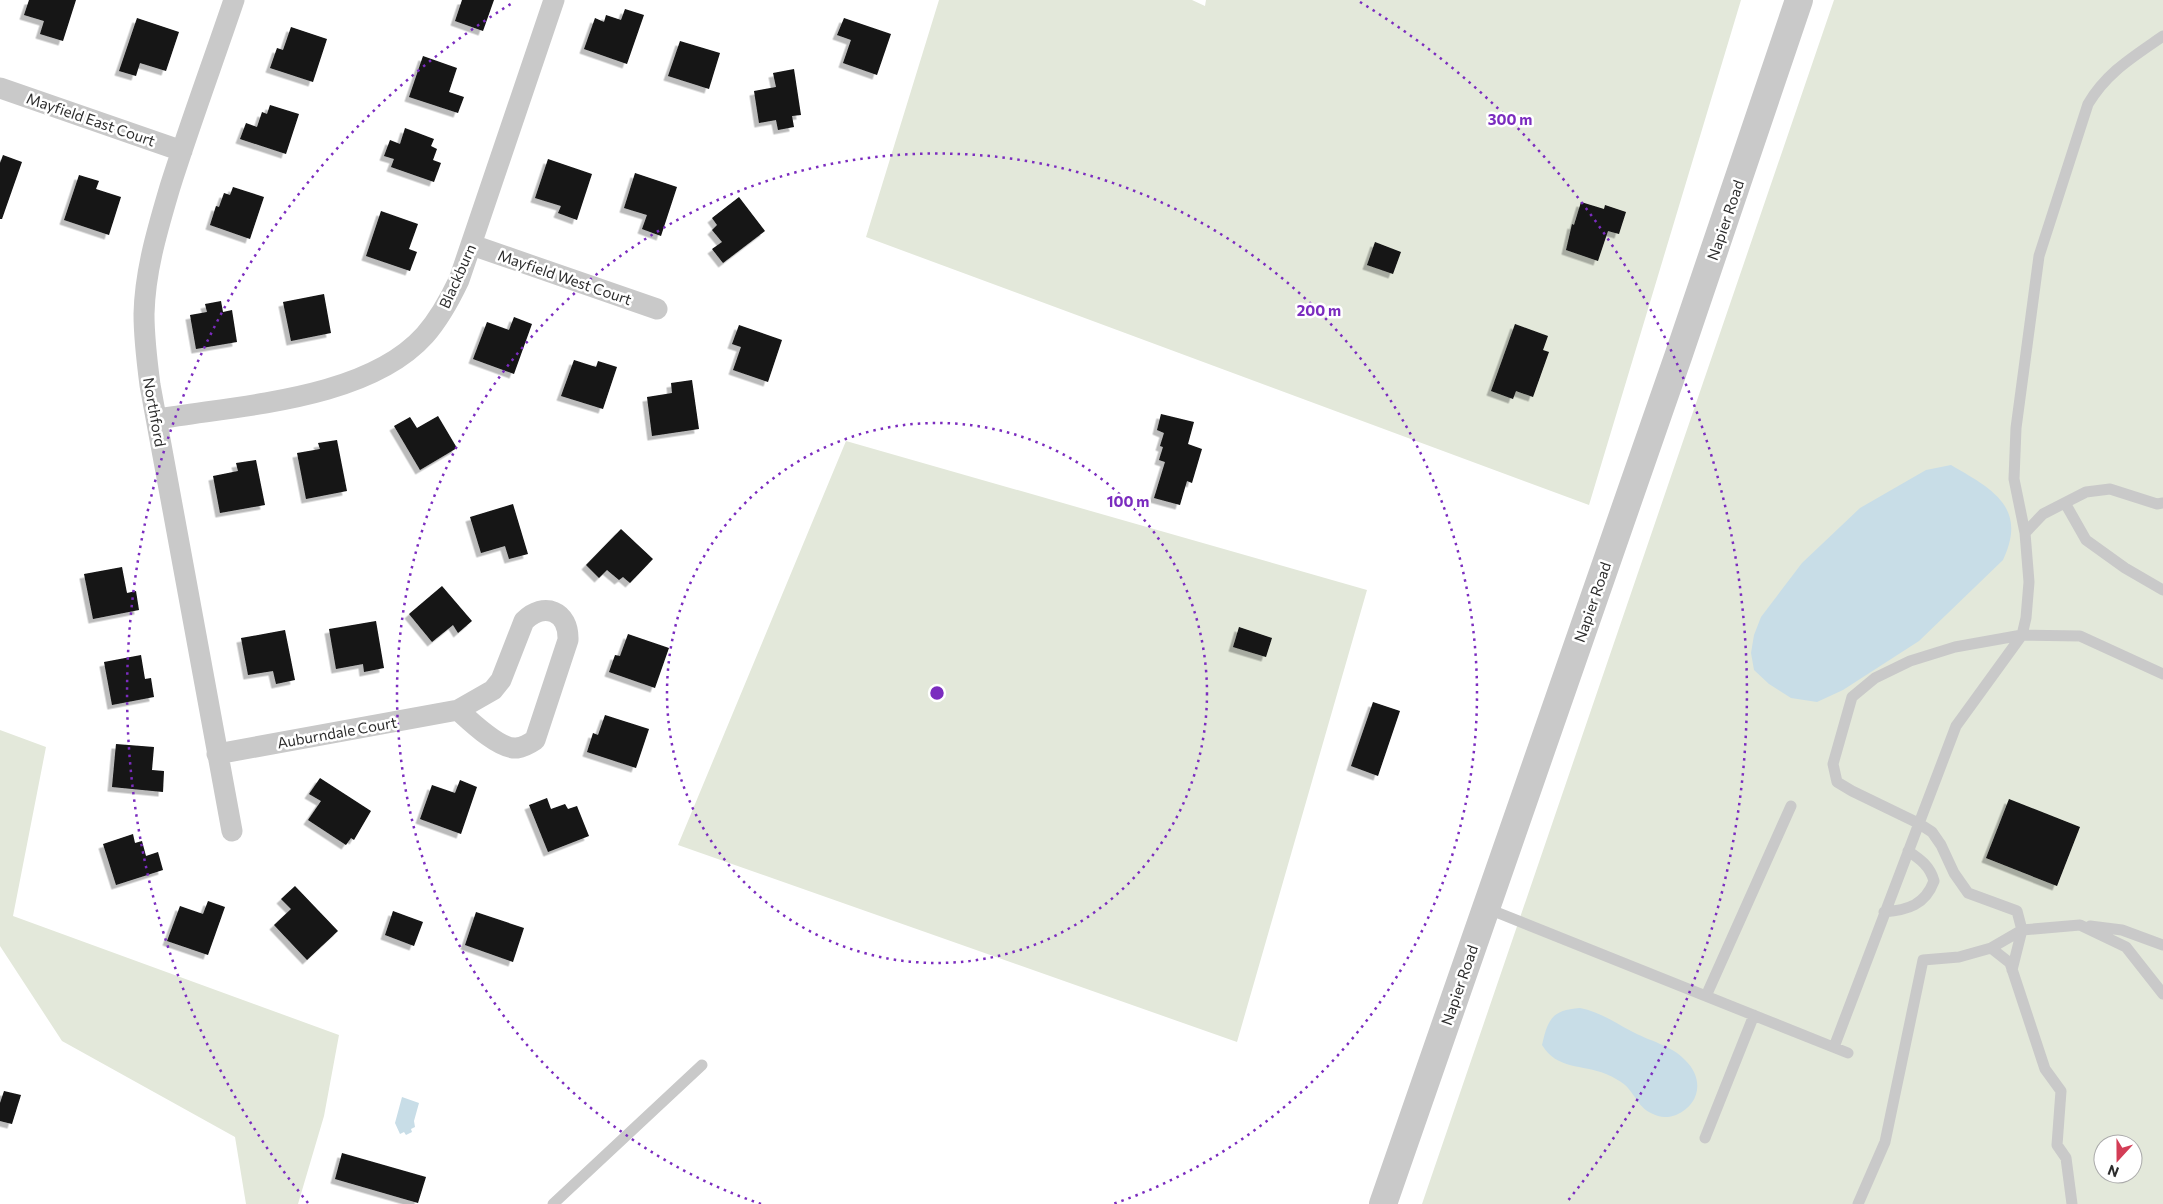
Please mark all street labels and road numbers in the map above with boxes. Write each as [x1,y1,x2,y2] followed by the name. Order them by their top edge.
[24,89,158,149] street label: Mayfield East Court
[1703,177,1747,263] street label: Napier Road
[435,241,479,311] street label: Blackburn
[496,246,634,308] street label: Mayfield West Court
[140,376,170,448] street label: Northford
[1570,559,1614,645] street label: Napier Road
[276,713,398,751] street label: Auburndale Court
[1437,942,1481,1028] street label: Napier Road

